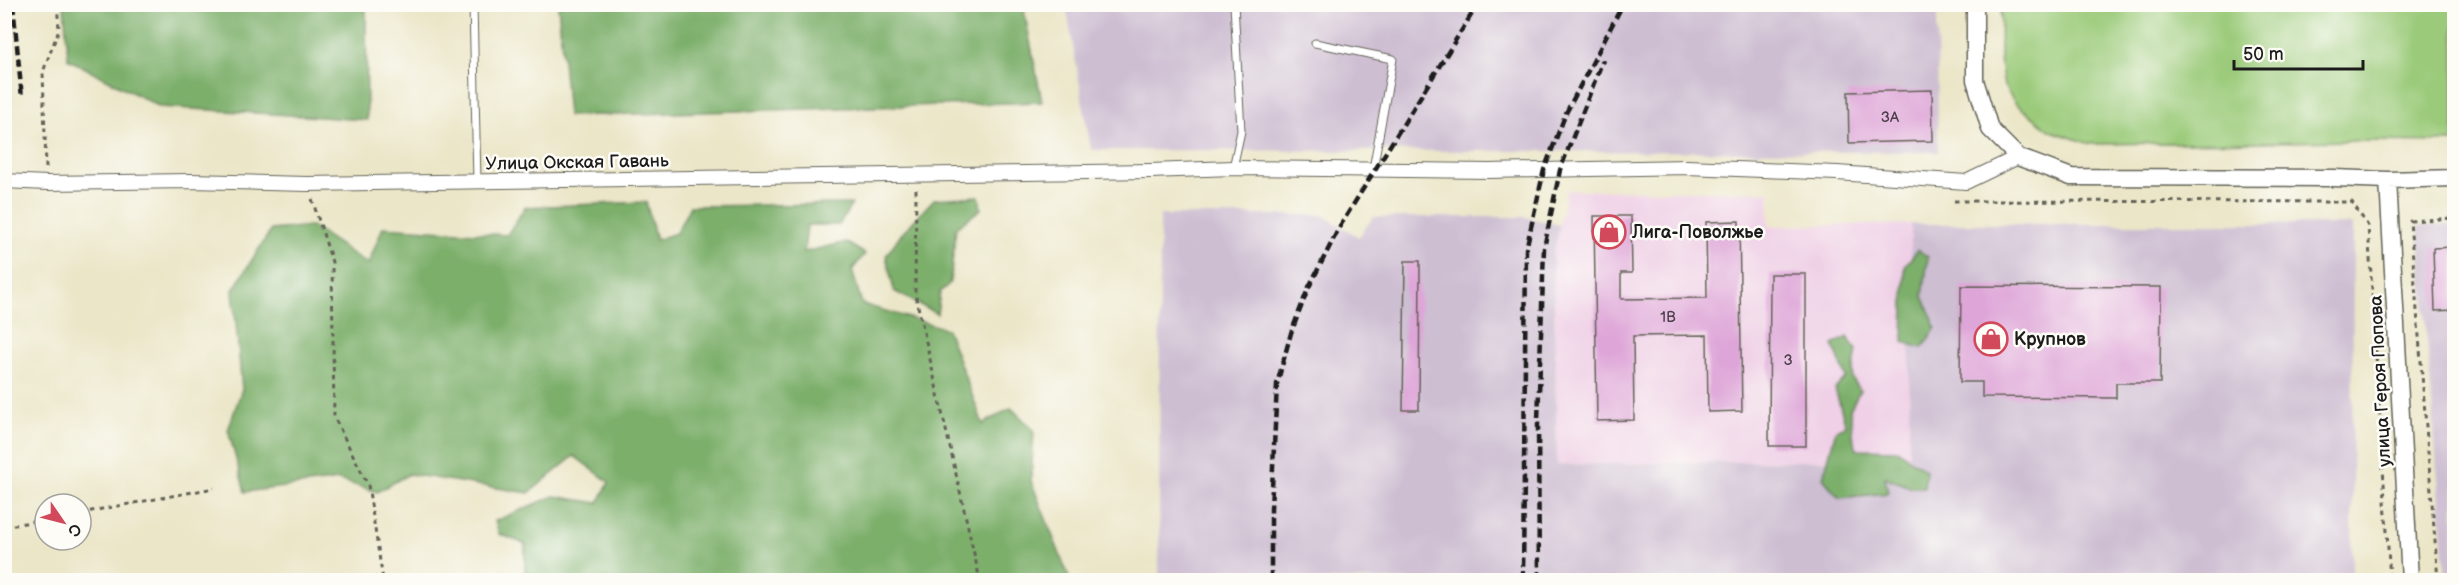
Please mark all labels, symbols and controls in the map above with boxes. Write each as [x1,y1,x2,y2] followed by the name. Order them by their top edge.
[2234,33,2363,71] scale bar
[2243,44,2284,65] text: 50 m
[1881,108,1900,127] house number: 3А
[485,150,669,175] street label: Улица Окская Гавань
[1591,214,1627,250] shop icon: Лига-Поволжье
[1631,222,1763,243] place label: Лига-Поволжье
[2366,294,2395,467] street label: улица Героя Попова
[1660,308,1676,327] house number: 1В
[1973,321,2009,357] shop icon: Крупнов
[2014,329,2086,350] place label: Крупнов
[1783,351,1793,370] house number: 3
[33,492,93,552] north arrow
[63,520,85,540] text: С

